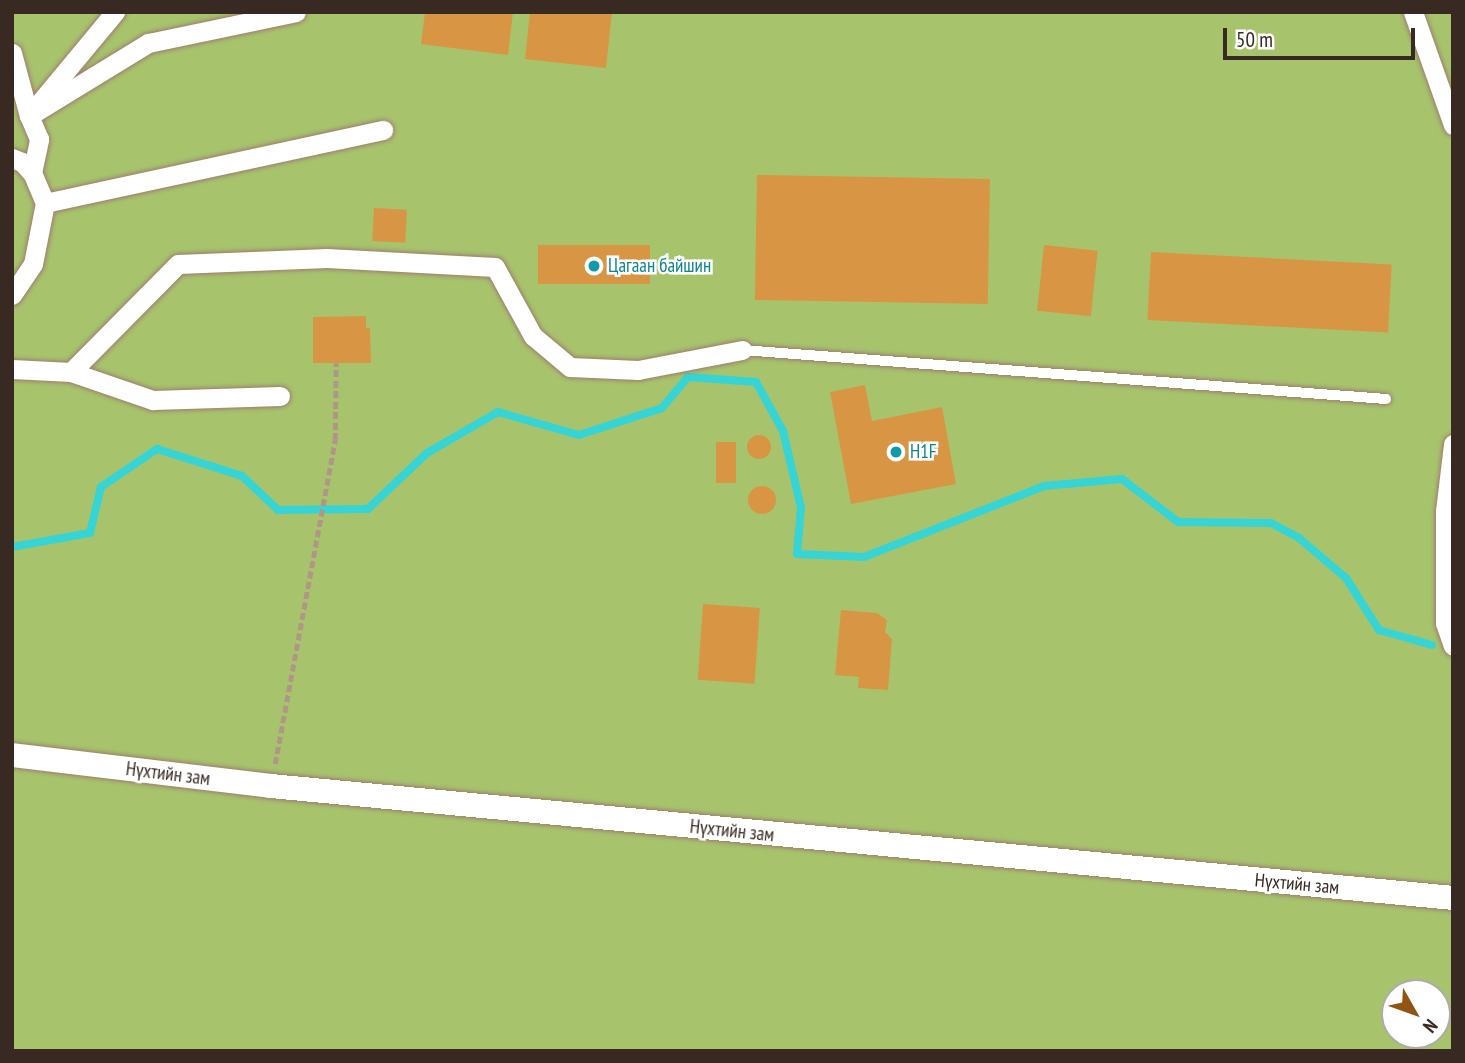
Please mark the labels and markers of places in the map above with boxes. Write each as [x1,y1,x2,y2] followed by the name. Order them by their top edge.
[608,255,711,277] place label: Цагаан байшин
[586,258,602,274] marker: Цагаан байшин
[910,441,937,463] place label: H1F
[888,444,904,460] marker: H1F

